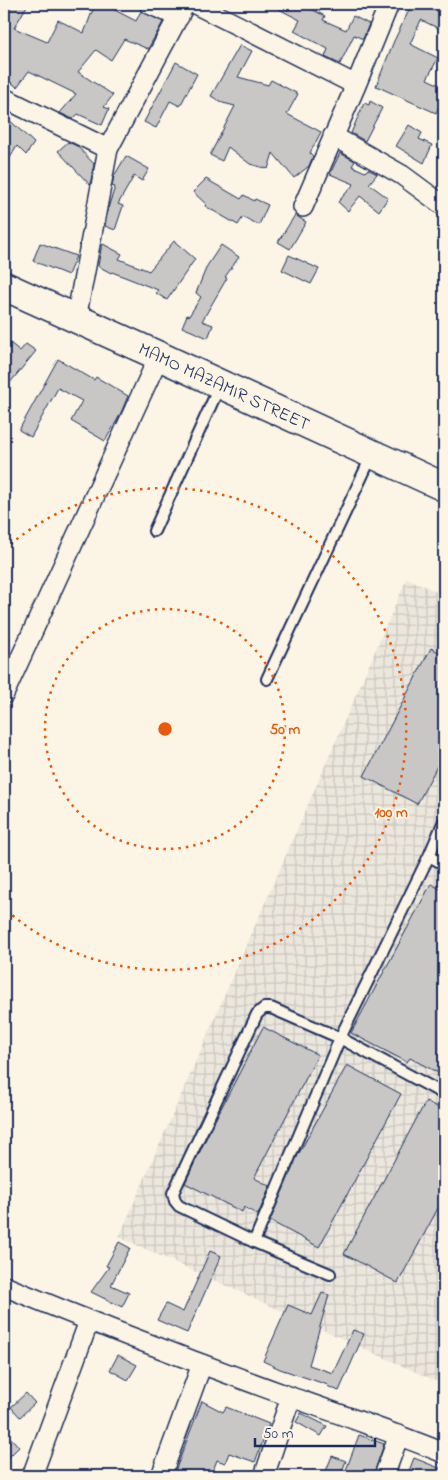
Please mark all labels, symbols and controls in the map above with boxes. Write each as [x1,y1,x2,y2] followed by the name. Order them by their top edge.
[133,337,314,439] street label: MAMO MAZAMIR STREET
[270,719,301,741] text: 50 m
[156,720,174,738] centre of rings
[374,802,408,824] text: 100 m
[255,1415,376,1447] scale bar
[263,1423,294,1445] text: 50 m

